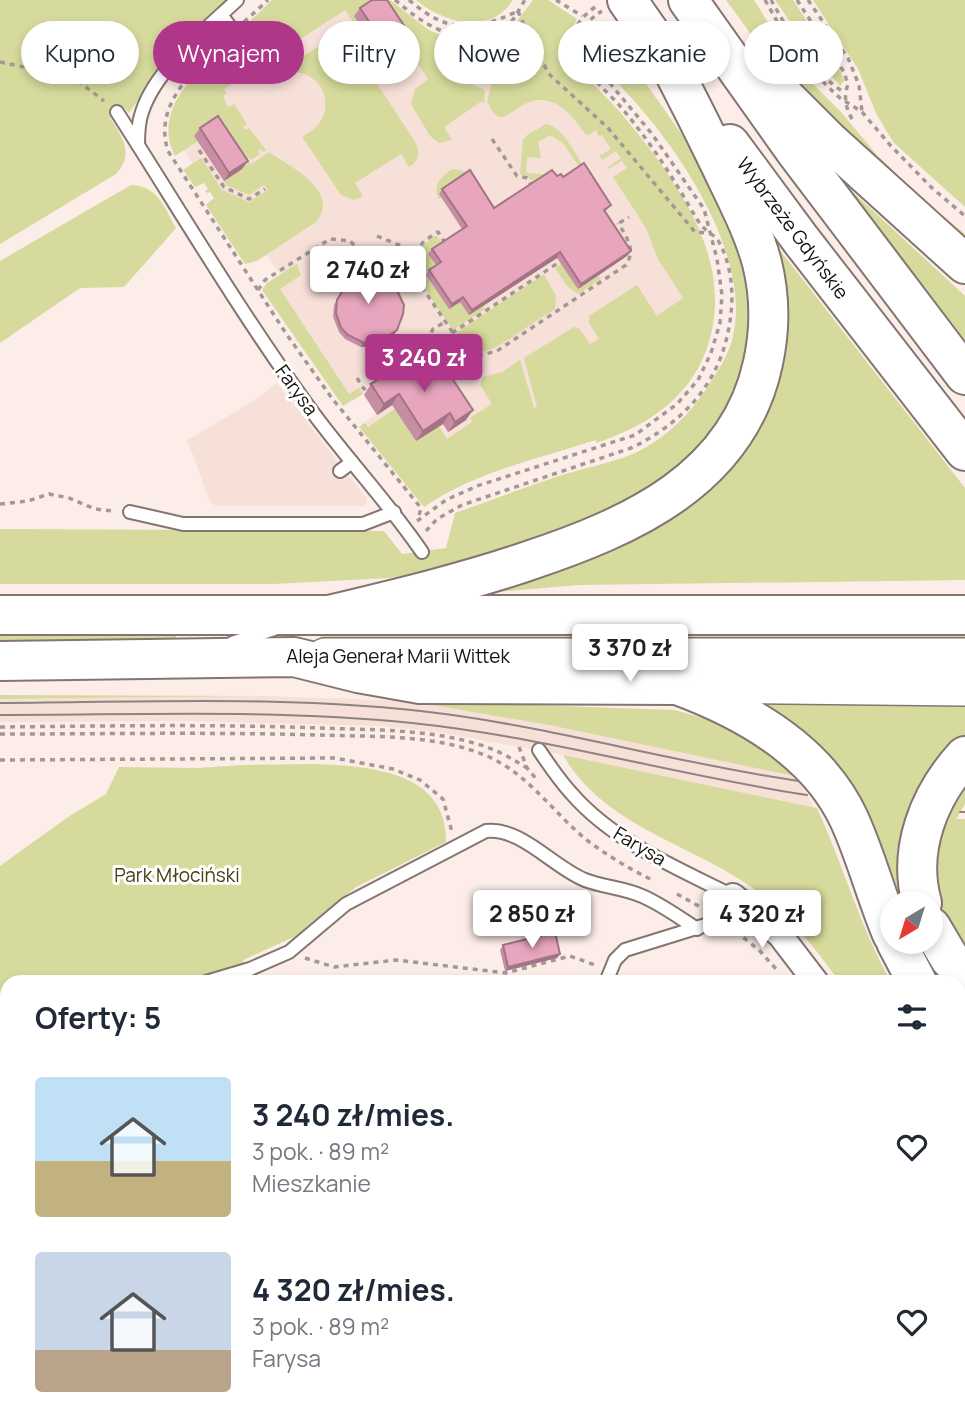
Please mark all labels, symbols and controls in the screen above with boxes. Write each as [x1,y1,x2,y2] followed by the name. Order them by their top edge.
[21,21,139,84] chip: Kupno
[153,21,304,84] chip: Wynajem
[318,21,420,84] chip: Filtry
[434,21,544,84] chip: Nowe
[558,21,730,84] chip: Mieszkanie
[744,21,843,84] chip: Dom
[731,152,855,304] street label: Wybrzeże Gdyńskie
[296,246,440,306] pin: 2 740 zł
[326,253,410,285] text: 2 740 zł
[352,334,496,394] pin: 3 240 zł
[381,341,467,373] text: 3 240 zł
[270,359,324,421] street label: Farysa
[558,624,702,684] pin: 3 370 zł
[588,631,672,663] text: 3 370 zł
[286,643,510,669] street label: Aleja Generał Marii Wittek
[609,820,671,872] street label: Farysa
[114,862,240,888] park label: Park Młociński
[460,890,604,950] pin: 2 850 zł
[690,890,834,950] pin: 4 320 zł
[880,891,943,954] north arrow
[880,891,943,954] map controls
[489,897,575,929] text: 2 850 zł
[719,897,805,929] text: 4 320 zł
[35,997,161,1038] text: Oferty: 5
[893,998,931,1036] icon: filters
[252,1094,454,1135] text: 3 240 zł/mies.
[91,1105,175,1189] icon: home
[893,1128,931,1166] icon: heart
[252,1135,389,1167] text: 3 pok. · 89 m²
[252,1167,371,1199] text: Mieszkanie
[252,1269,455,1310] text: 4 320 zł/mies.
[91,1280,175,1364] icon: home
[893,1303,931,1341] icon: heart
[252,1310,389,1342] text: 3 pok. · 89 m²
[252,1342,321,1374] text: Farysa

